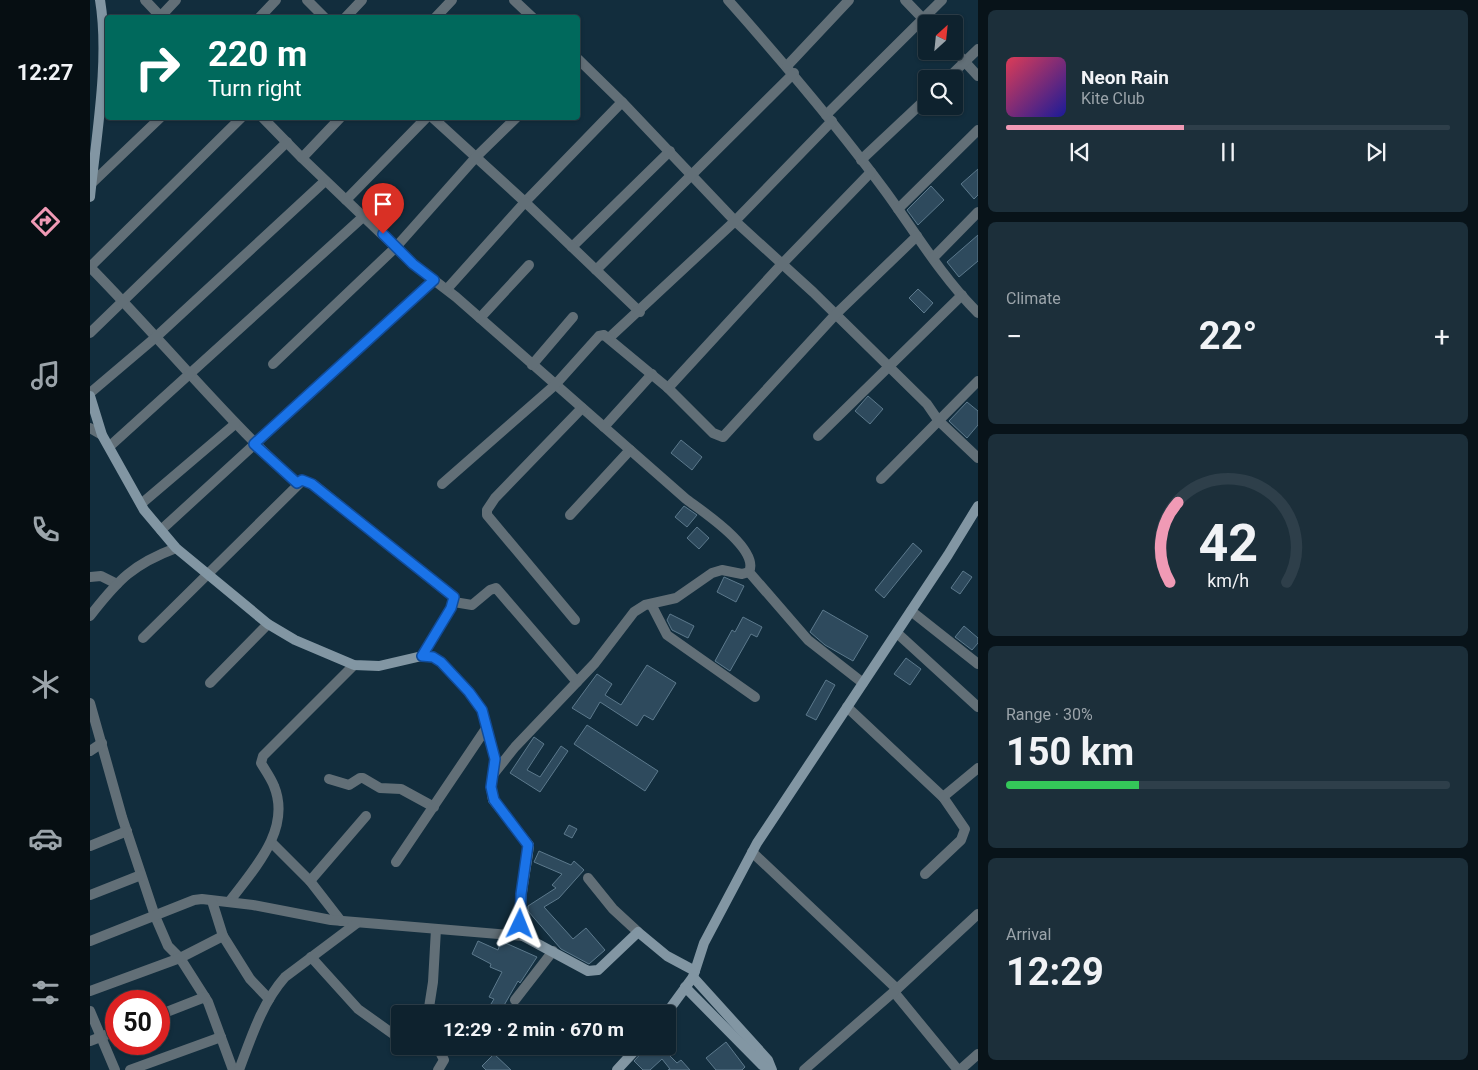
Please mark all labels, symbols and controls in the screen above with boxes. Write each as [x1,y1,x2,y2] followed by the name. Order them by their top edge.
[918,15,962,60] north arrow
[918,15,963,115] map controls
[208,34,307,75] text: 220 m
[125,35,190,100] icon: right
[17,60,73,85] text: 12:27
[1081,66,1169,89] text: Neon Rain
[918,70,963,115] button: search
[208,76,302,101] text: Turn right
[1081,89,1145,108] text: Kite Club
[1066,138,1094,166] icon: previous
[1214,138,1242,166] icon: pause
[1362,138,1390,166] icon: next
[362,183,404,234] pin
[369,190,397,218] icon: arrive
[28,204,63,239] icon: directions
[1006,289,1061,308] text: Climate
[1199,314,1257,358] text: 22°
[1006,320,1022,353] text: −
[1434,320,1450,353] text: +
[28,358,63,393] icon: music
[28,512,63,547] icon: phone
[1198,513,1258,574] text: 42
[1207,570,1249,591] text: km/h
[28,667,63,702] icon: climate
[1006,705,1093,724] text: Range · 30%
[1006,730,1134,774] text: 150 km
[28,821,63,856] icon: car
[493,897,545,949] position arrow
[1006,925,1051,944] text: Arrival
[1006,950,1104,994] text: 12:29
[28,975,63,1010] icon: filters
[105,990,170,1055] speed limit sign: 50
[443,1018,624,1041] text: 12:29 · 2 min · 670 m

